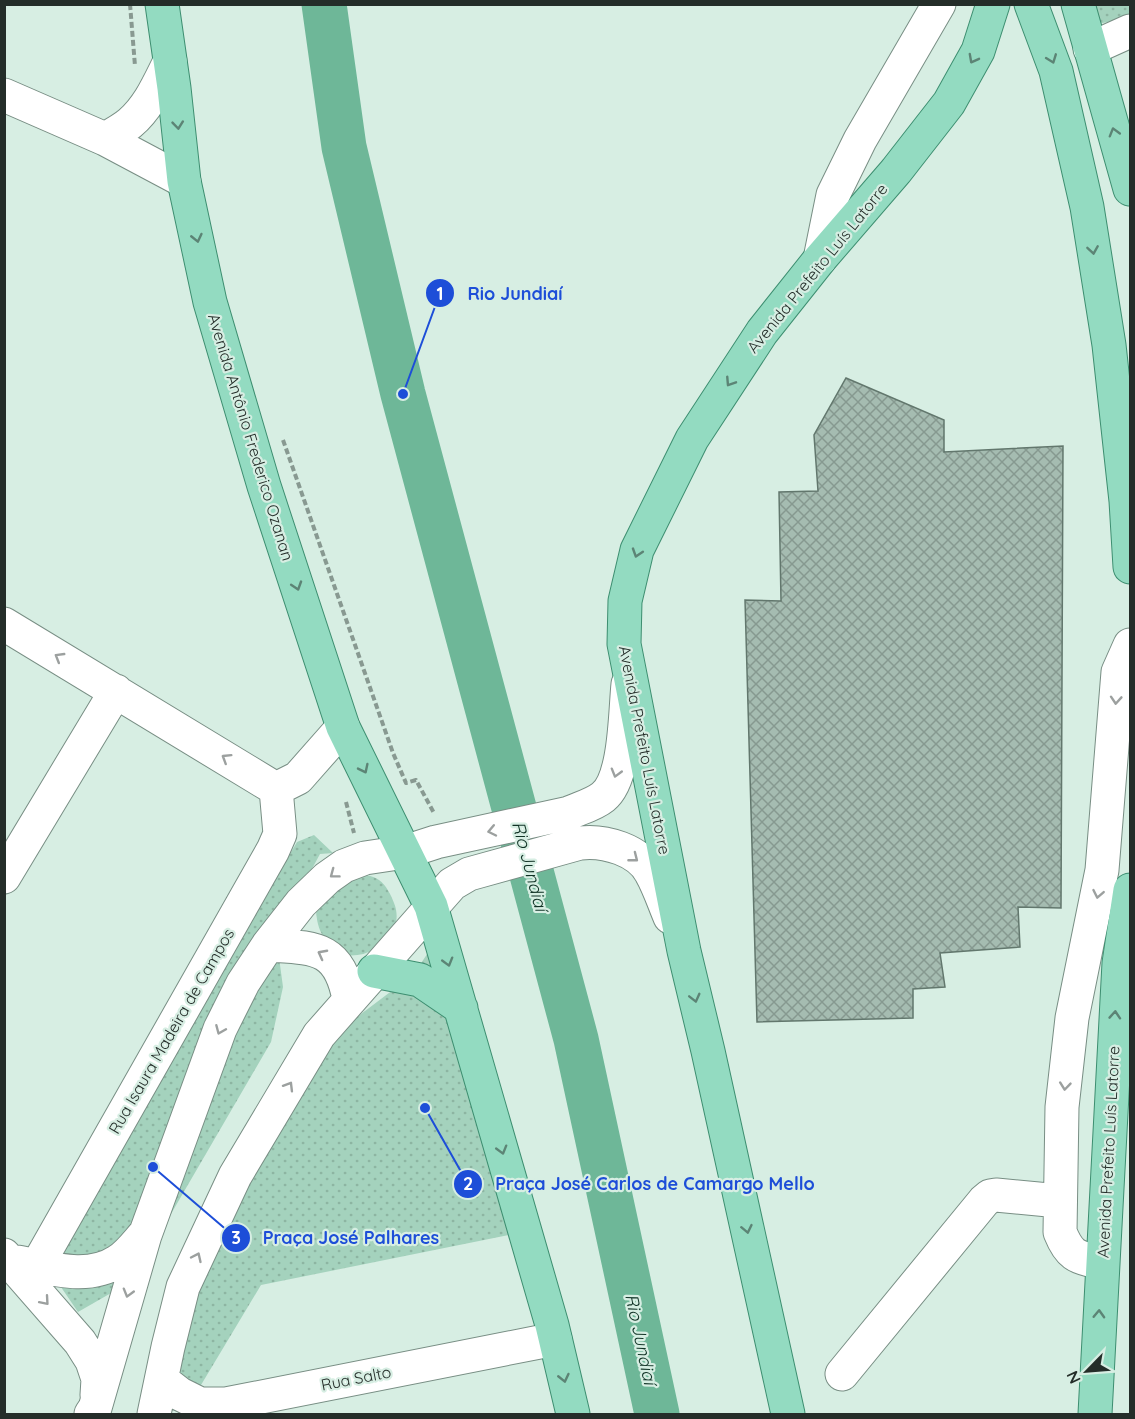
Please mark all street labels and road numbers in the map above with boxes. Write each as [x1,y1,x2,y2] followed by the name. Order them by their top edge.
[742,179,892,357] street label: Avenida Prefeito Luís Latorre
[204,311,298,563] street label: Avenida Antônio Frederico Ozanan
[615,644,675,856] street label: Avenida Prefeito Luís Latorre
[104,925,238,1137] street label: Rua Isaura Madeira de Campos
[1092,1045,1124,1259] street label: Avenida Prefeito Luís Latorre
[319,1361,393,1395] street label: Rua Salto

